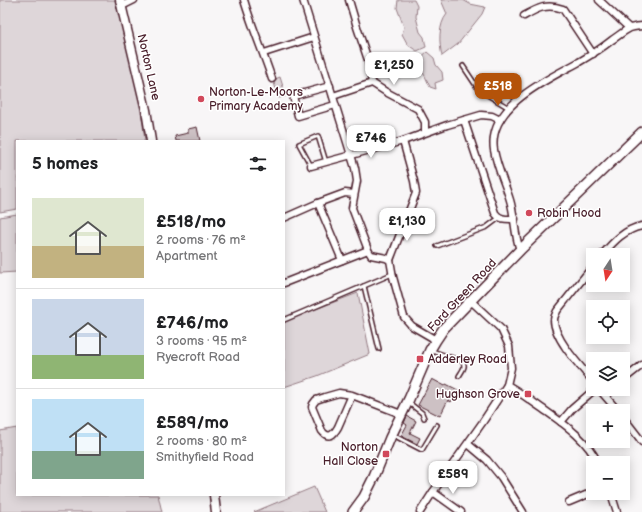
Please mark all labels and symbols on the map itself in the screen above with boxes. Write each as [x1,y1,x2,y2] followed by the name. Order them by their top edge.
[134,32,163,102] street label: Norton Lane
[361,52,427,86] pin: £1,250
[474,73,522,107] pin: £518
[209,85,303,114] place label: Norton-Le-Moors Primary Academy
[196,94,206,104] marker: Norton-Le-Moors Primary Academy
[347,125,395,159] pin: £746
[537,206,601,221] place label: Robin Hood
[374,208,440,242] pin: £1,130
[524,208,534,218] marker: Robin Hood
[586,248,630,292] north arrow
[425,256,500,335] street label: Ford Green Road
[428,352,507,367] place label: Adderley Road
[415,354,425,364] marker: Adderley Road
[436,387,520,402] place label: Hughson Grove
[523,389,533,399] marker: Hughson Grove
[323,440,378,469] place label: Norton Hall Close
[381,449,391,459] marker: Norton Hall Close
[429,461,477,495] pin: £589

